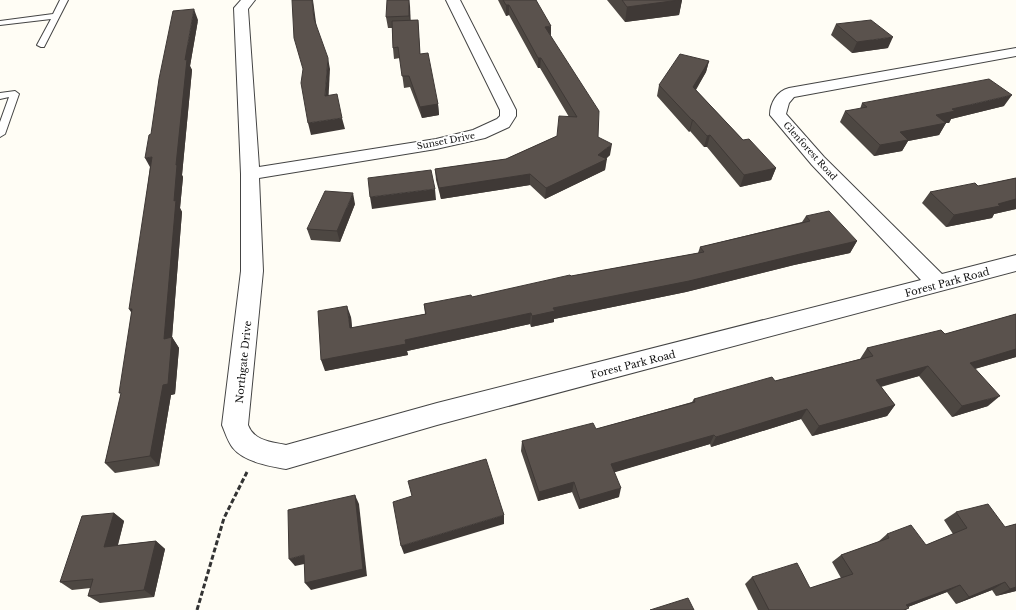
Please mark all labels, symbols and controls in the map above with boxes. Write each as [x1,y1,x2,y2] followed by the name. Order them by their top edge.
[781,119,840,182] street label: Glenforest Road
[416,129,476,152] street label: Sunset Drive
[903,265,991,300] street label: Forest Park Road
[233,320,254,404] street label: Northgate Drive
[589,348,677,381] street label: Forest Park Road

